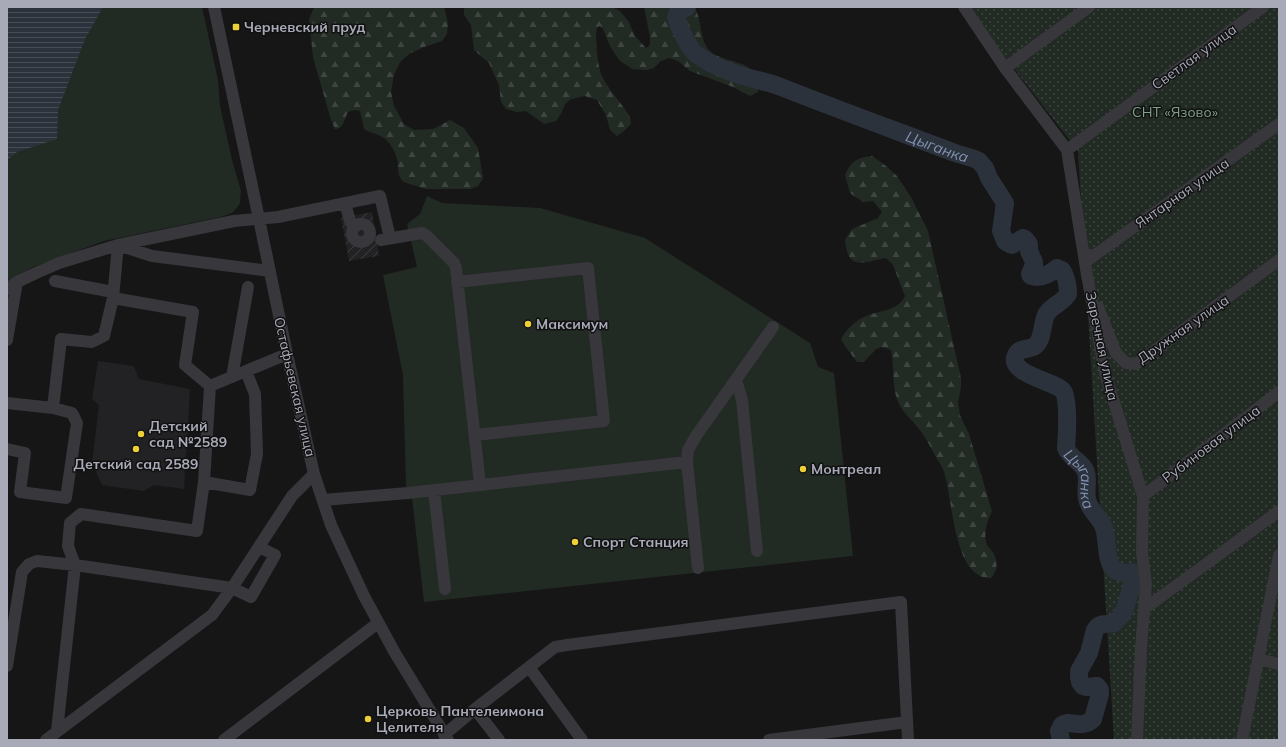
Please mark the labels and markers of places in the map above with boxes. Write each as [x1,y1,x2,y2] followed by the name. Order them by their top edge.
[244,18,366,36] place label: Черневский пруд
[231,22,241,32] marker: Черневский пруд
[536,315,608,333] place label: Максимум
[523,319,533,329] marker: Максимум
[149,417,227,451] place label: Детский сад №2589
[136,429,146,439] marker: Детский сад №2589
[131,444,141,454] marker: Детский сад 2589
[74,455,198,473] place label: Детский сад 2589
[811,460,881,478] place label: Монтреал
[798,464,808,474] marker: Монтреал
[583,533,689,551] place label: Спорт Станция
[570,537,580,547] marker: Спорт Станция
[376,702,544,736] place label: Церковь Пантелеимона Целителя
[363,714,373,724] marker: Церковь Пантелеимона Целителя

